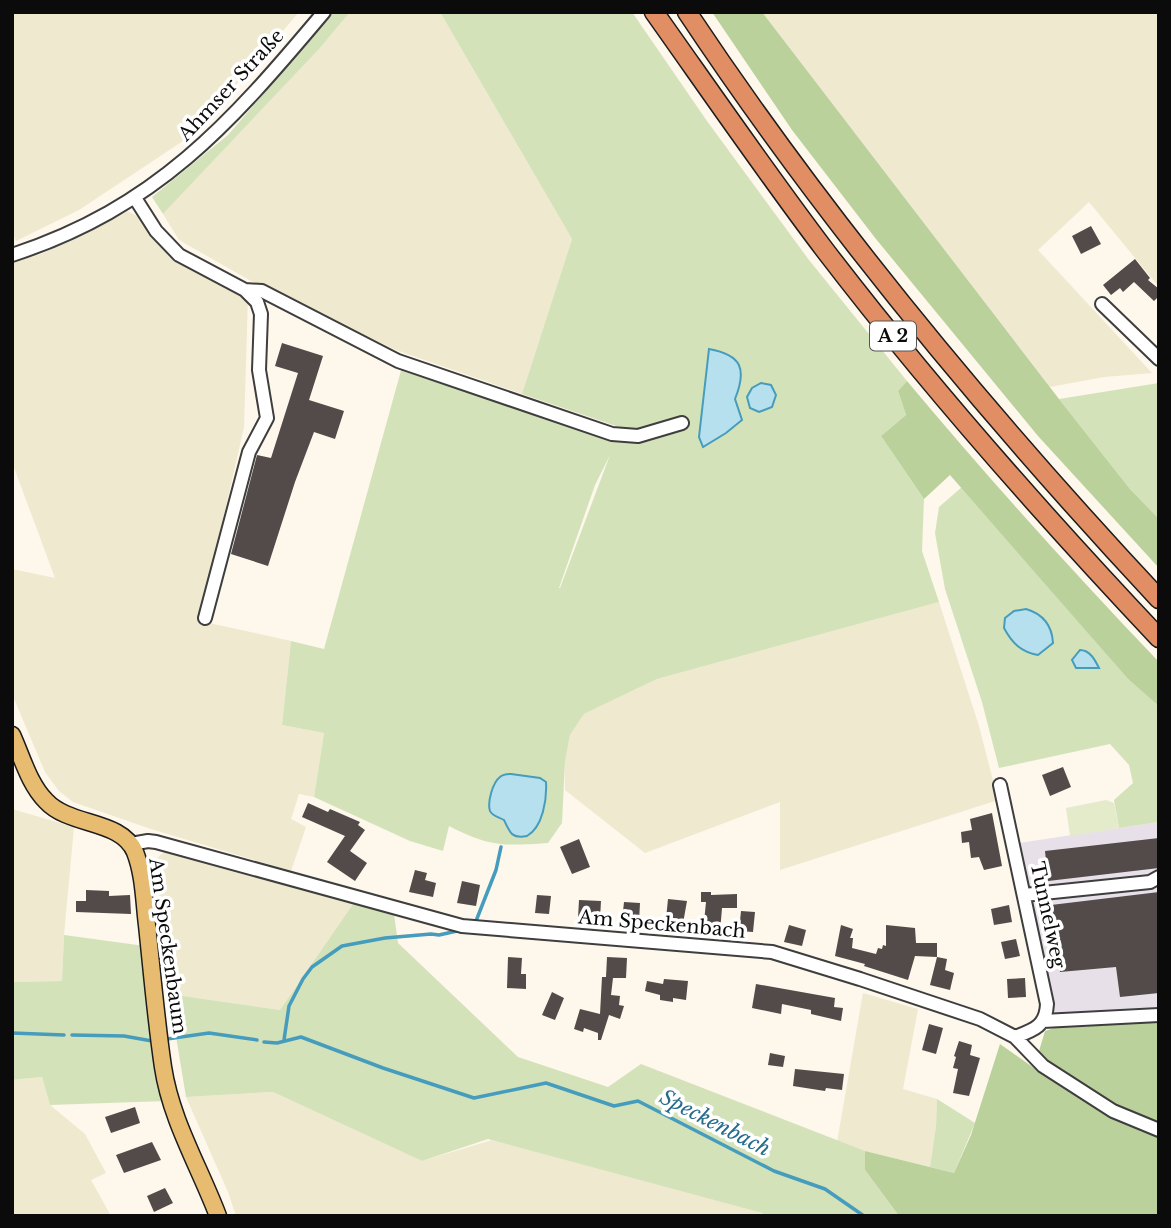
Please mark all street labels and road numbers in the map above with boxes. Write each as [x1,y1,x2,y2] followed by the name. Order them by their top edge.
[173,24,289,146] street label: Ahmser Straße
[870,322,916,350] road number: A 2
[144,855,192,1036] street label: Am Speckenbaum
[1026,860,1071,971] street label: Tunnelweg
[576,905,747,943] street label: Am Speckenbach

